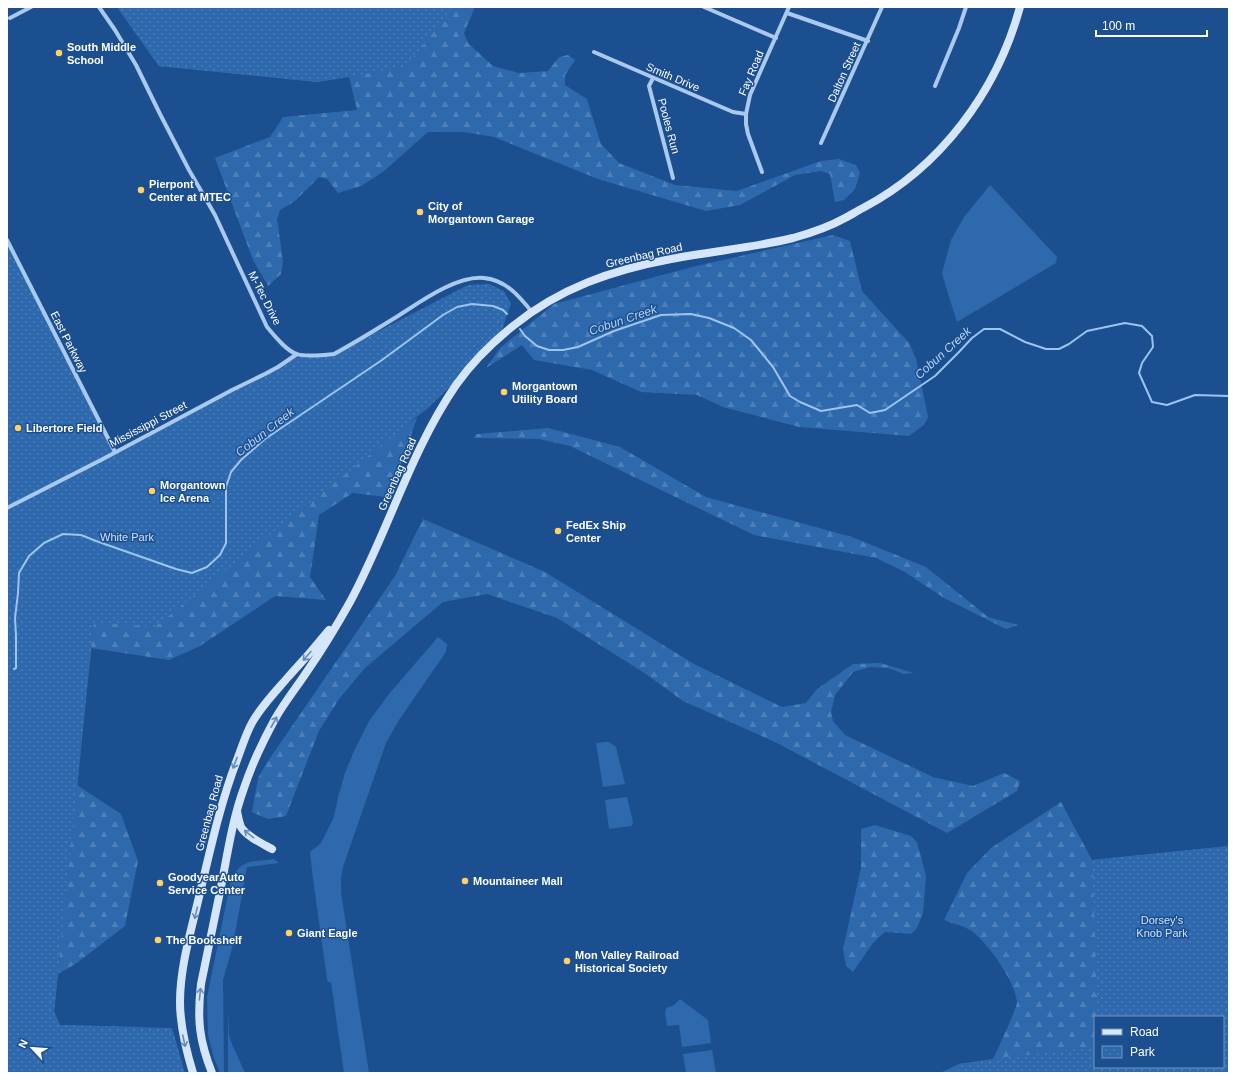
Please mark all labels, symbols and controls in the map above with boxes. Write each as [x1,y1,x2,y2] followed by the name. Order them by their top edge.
[1096,12,1207,38] scale bar
[1102,19,1135,33] text: 100 m
[825,40,863,104] street label: Dalton Street
[67,41,136,66] place label: South Middle School
[54,48,64,58] marker: South Middle School
[736,49,766,97] street label: Fay Road
[644,60,702,94] street label: Smith Drive
[656,97,682,155] street label: Pooles Run
[149,178,231,203] place label: Pierpont Center at MTEC
[136,185,146,195] marker: Pierpont Center at MTEC
[428,200,534,225] place label: City of Morgantown Garage
[415,207,425,217] marker: City of Morgantown Garage
[605,240,683,270] street label: Greenbag Road
[246,269,284,327] street label: M-Tec Drive
[587,302,660,338] water label: Cobun Creek
[48,309,90,375] street label: East Parkway
[912,323,975,382] water label: Cobun Creek
[512,380,578,405] place label: Morgantown Utility Board
[499,387,509,397] marker: Morgantown Utility Board
[107,399,189,449] street label: Mississippi Street
[233,404,298,459] water label: Cobun Creek
[26,422,102,434] place label: Libertore Field
[13,423,23,433] marker: Libertore Field
[376,436,418,512] street label: Greenbag Road
[160,479,226,504] place label: Morgantown Ice Arena
[147,486,157,496] marker: Morgantown Ice Arena
[566,519,626,544] place label: FedEx Ship Center
[553,526,563,536] marker: FedEx Ship Center
[100,531,154,543] park label: White Park
[302,651,312,661] one-way arrow
[270,716,278,728] one-way arrow
[231,756,239,768] one-way arrow
[193,774,225,852] street label: Greenbag Road
[243,830,254,839] one-way arrow
[168,871,246,896] place label: GoodyearAuto Service Center
[473,875,563,887] place label: Mountaineer Mall
[460,876,470,886] marker: Mountaineer Mall
[155,878,165,888] marker: GoodyearAuto Service Center
[191,906,199,919] one-way arrow
[1136,914,1188,939] park label: Dorsey's Knob Park
[297,927,358,939] place label: Giant Eagle
[284,928,294,938] marker: Giant Eagle
[166,934,242,946] place label: The Bookshelf
[153,935,163,945] marker: The Bookshelf
[575,949,679,974] place label: Mon Valley Railroad Historical Society
[562,956,572,966] marker: Mon Valley Railroad Historical Society
[196,988,204,1001] one-way arrow
[1094,1016,1224,1068] legend
[1130,1025,1159,1039] text: Road
[12,1028,52,1068] north arrow
[181,1034,189,1047] one-way arrow
[16,1037,30,1050] text: N
[1130,1045,1156,1059] text: Park

